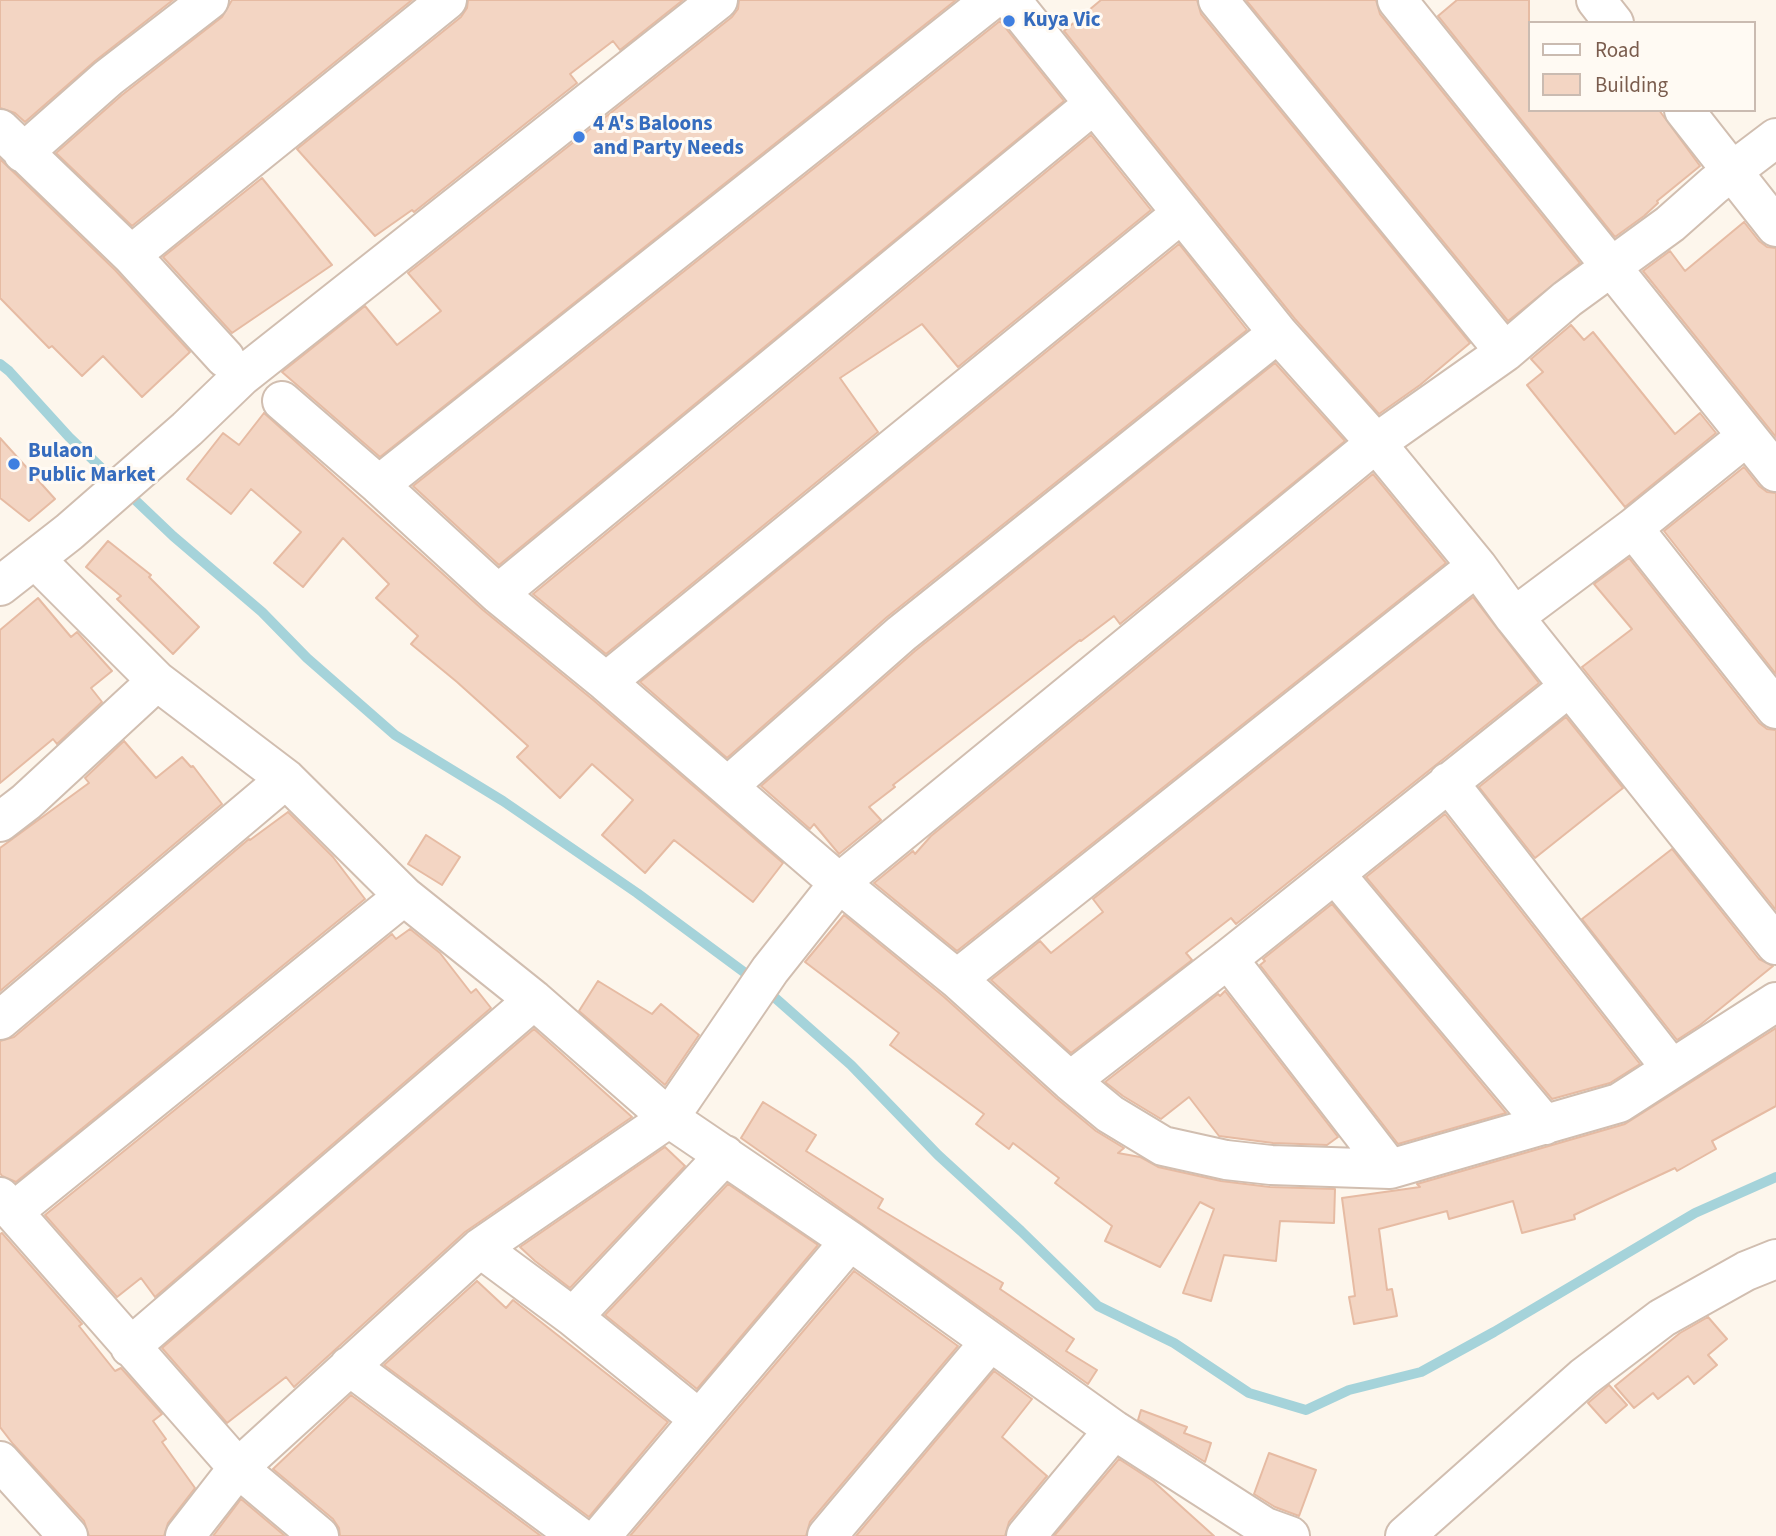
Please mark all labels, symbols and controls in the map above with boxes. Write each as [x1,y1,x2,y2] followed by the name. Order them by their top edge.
[1023,8,1101,34] place label: Kuya Vic
[1001,13,1017,29] marker: Kuya Vic
[1528,21,1755,112] legend
[1595,35,1640,65] text: Road
[1595,70,1668,100] text: Building
[593,112,744,162] place label: 4 A's Baloons and Party Needs
[571,129,587,145] marker: 4 A's Baloons and Party Needs
[28,439,155,489] place label: Bulaon Public Market
[6,456,22,472] marker: Bulaon Public Market

